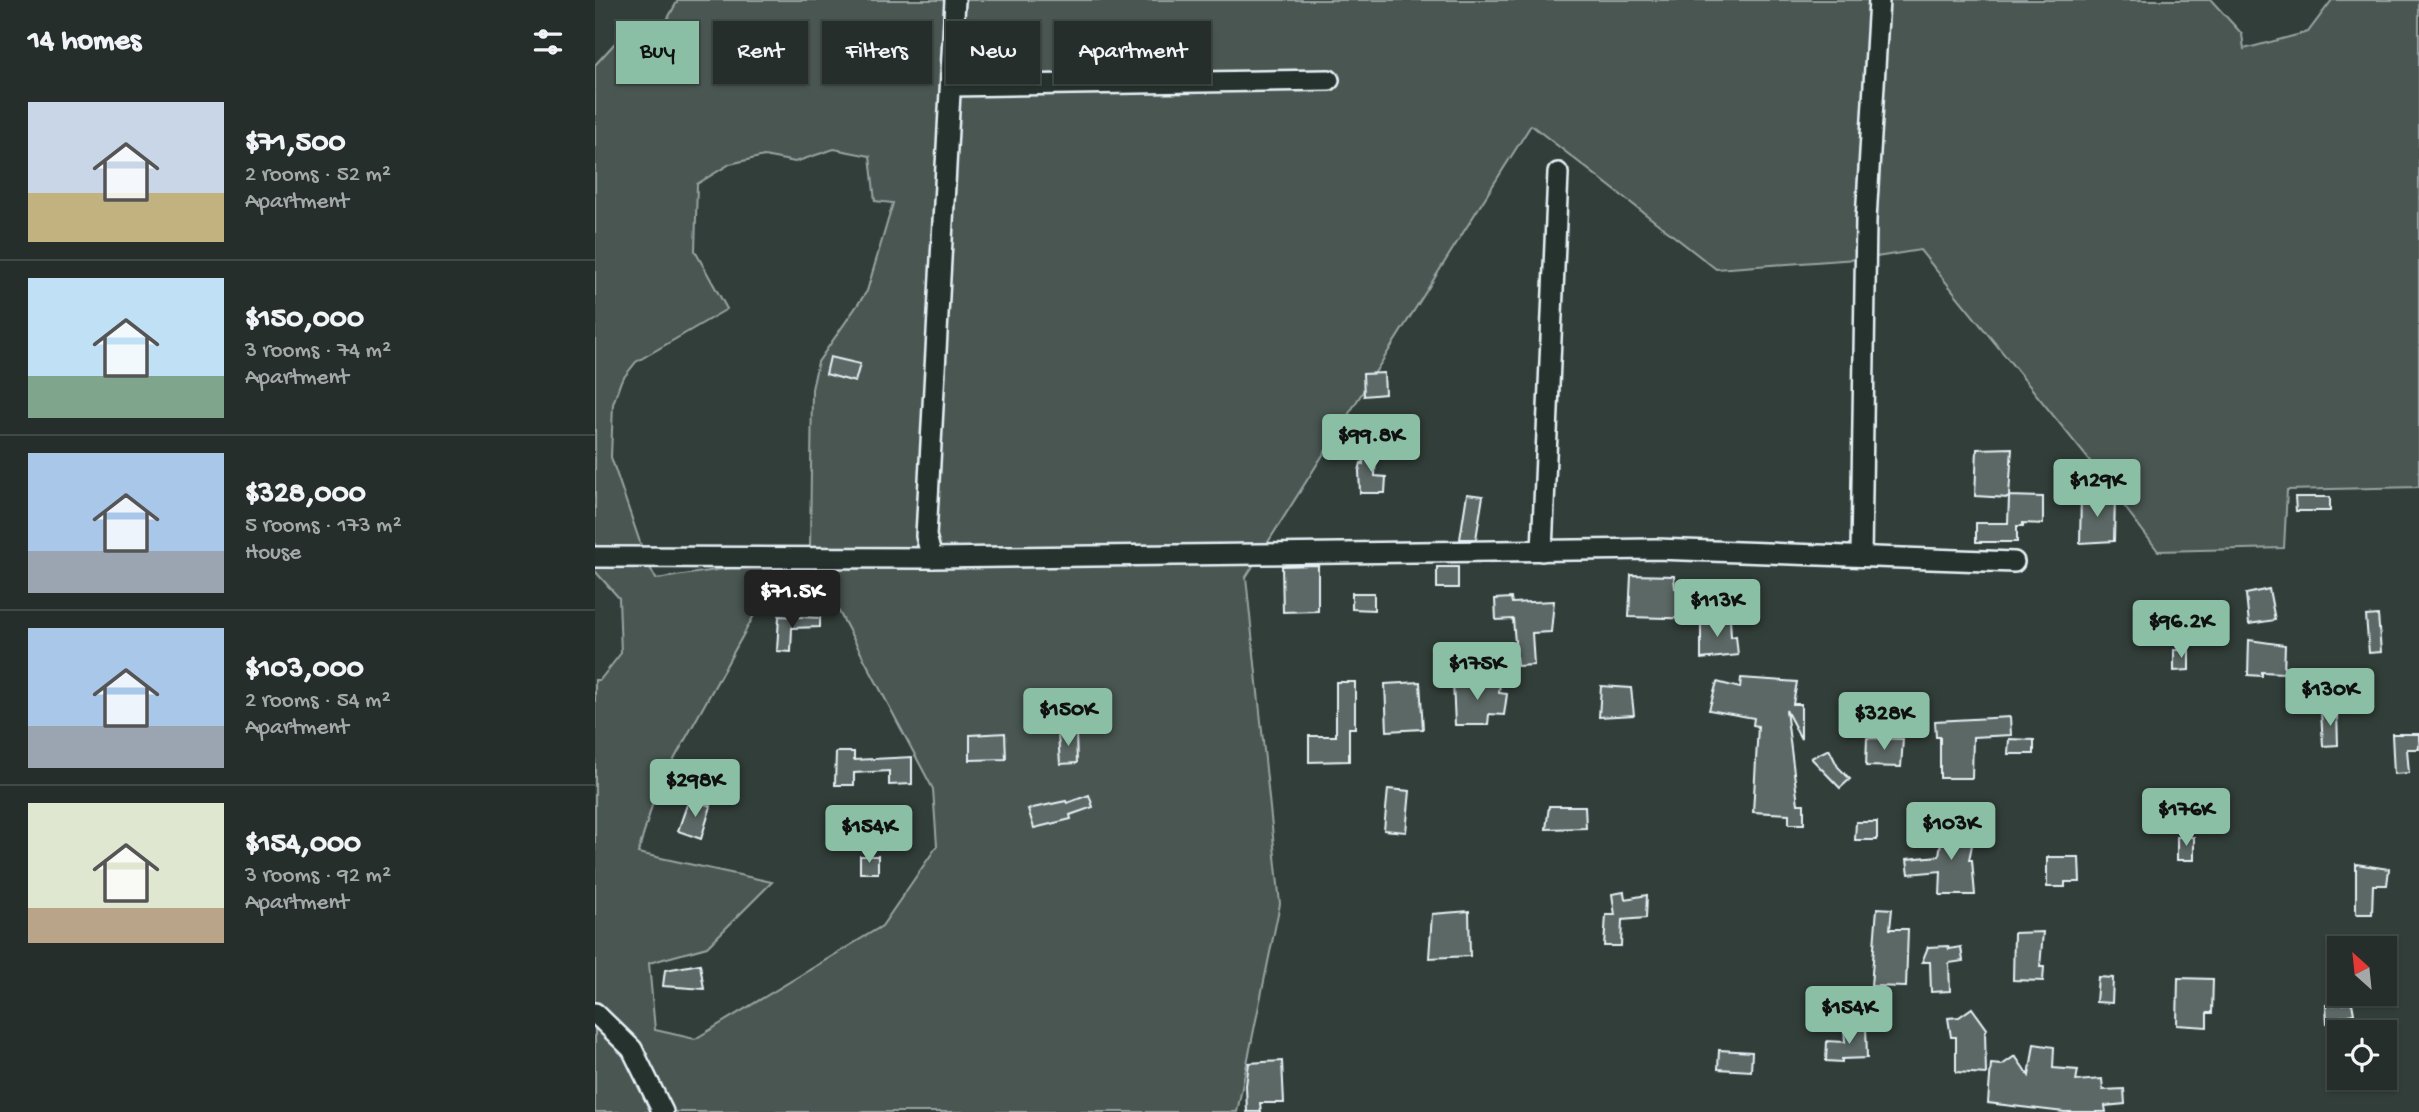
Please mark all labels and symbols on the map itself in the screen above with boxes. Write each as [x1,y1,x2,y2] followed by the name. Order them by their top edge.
[1314,414,1428,474] pin: $99.8K
[2048,460,2146,519] pin: $129K
[735,570,849,630] pin: $71.5K
[1668,580,1766,639] pin: $113K
[2124,600,2238,660] pin: $96.2K
[1428,642,1526,702] pin: $175K
[2281,668,2379,728] pin: $130K
[1019,688,1117,748] pin: $150K
[1835,692,1933,752] pin: $328K
[646,760,744,819] pin: $298K
[2137,788,2235,848] pin: $176K
[1902,802,2000,862] pin: $103K
[820,806,918,865] pin: $154K
[2327,936,2397,1006] north arrow
[1800,986,1898,1046] pin: $154K

